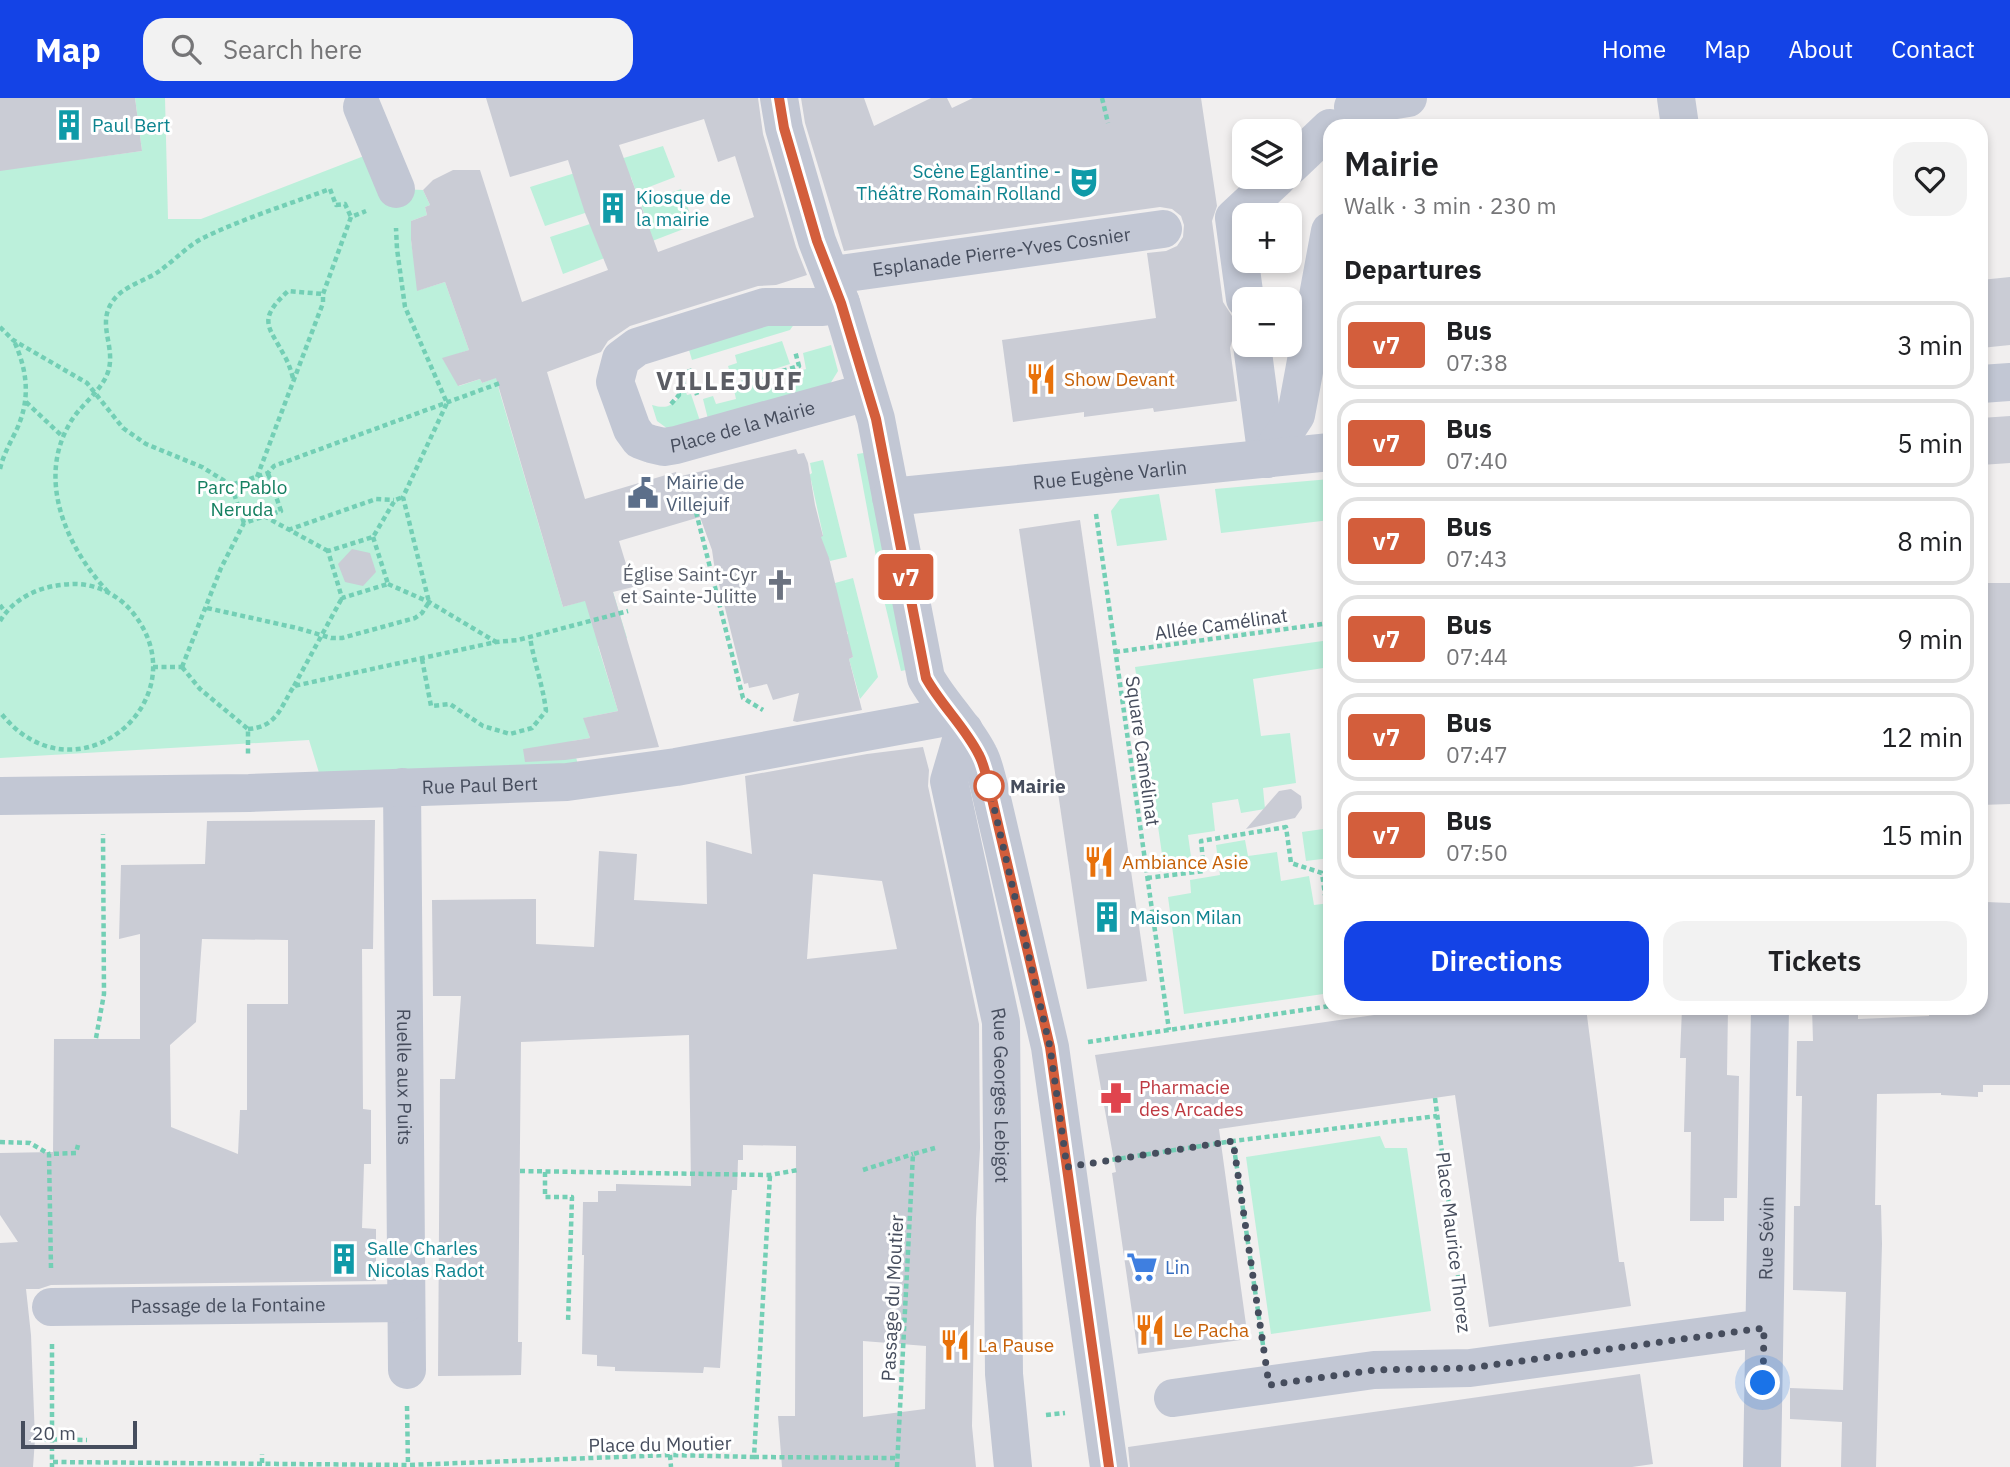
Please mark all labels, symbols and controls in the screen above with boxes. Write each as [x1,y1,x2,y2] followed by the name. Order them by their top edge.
[143,18,633,81] search box
[35,28,101,71] text: Map
[167,30,205,68] icon: search
[223,32,362,66] text: Search here
[1602,33,1666,65] text: Home
[1704,33,1750,65] text: Map
[1788,33,1853,65] text: About
[1891,33,1975,65] text: Contact
[52,108,86,142] building icon: Paul Bert
[92,113,170,137] place label: Paul Bert
[1232,119,1302,357] map controls
[1232,119,1302,189] button: layers
[1344,142,1439,185] text: Mairie
[1893,142,1967,216] button: heart
[856,159,1061,205] place label: Scène Eglantine - Théâtre Romain Rolland
[1067,165,1101,199] theatre icon: Scène Eglantine - Théâtre Romain Rolland
[636,185,731,231] place label: Kiosque de la mairie
[1344,190,1557,220] text: Walk · 3 min · 230 m
[596,191,630,225] building icon: Kiosque de la mairie
[1232,203,1302,273] button: +
[871,222,1132,281] street label: Esplanade Pierre-Yves Cosnier
[1344,252,1482,286] text: Departures
[1232,287,1302,357] button: −
[1446,313,1492,347] text: Bus
[1897,328,1963,362] text: 3 min
[1373,329,1400,361] text: v7
[1446,347,1508,377] text: 07:38
[1024,362,1058,396] restaurant icon: Show Devant
[656,363,804,397] district label: VILLEJUIF
[1064,367,1175,391] place label: Show Devant
[668,395,818,458] street label: Place de la Mairie
[1446,411,1492,445] text: Bus
[1897,426,1963,460] text: 5 min
[1373,427,1400,459] text: v7
[1446,445,1508,475] text: 07:40
[1032,455,1188,494] street label: Rue Eugène Varlin
[666,470,744,516] place label: Mairie de Villejuif
[197,475,287,521] park label: Parc Pablo Neruda
[626,476,660,510] public building icon: Mairie de Villejuif
[1446,509,1492,543] text: Bus
[1897,524,1963,558] text: 8 min
[1373,525,1400,557] text: v7
[1446,543,1508,573] text: 07:43
[874,554,937,600] line badge: v7
[892,561,920,593] text: v7
[621,562,757,608] place label: Église Saint-Cyr et Sainte-Julitte
[763,568,797,602] church icon: Église Saint-Cyr et Sainte-Julitte
[1153,603,1289,645] street label: Allée Camélinat
[1446,607,1492,641] text: Bus
[1897,622,1963,656] text: 9 min
[1373,623,1400,655] text: v7
[1446,641,1508,671] text: 07:44
[1121,674,1165,828] street label: Square Camélinat
[1446,705,1492,739] text: Bus
[1882,720,1963,754] text: 12 min
[1373,721,1400,753] text: v7
[1446,739,1508,769] text: 07:47
[421,771,538,799] street label: Rue Paul Bert
[974,771,1004,801] marker: Mairie
[1010,774,1066,798] place label: Mairie
[1446,803,1492,837] text: Bus
[1882,818,1963,852] text: 15 min
[1373,819,1400,851] text: v7
[1446,837,1508,867] text: 07:50
[1082,845,1116,879] restaurant icon: Ambiance Asie
[1122,850,1248,874] place label: Ambiance Asie
[1090,900,1124,934] building icon: Maison Milan
[1130,905,1242,929] place label: Maison Milan
[1344,921,1649,1001] button: Directions
[1663,921,1967,1001] button: Tickets
[986,1005,1014,1183] street label: Rue Georges Lebigot
[392,1009,417,1145] street label: Ruelle aux Puits
[1139,1075,1244,1121] place label: Pharmacie des Arcades
[1099,1081,1133,1115] pharmacy icon: Pharmacie des Arcades
[1431,1150,1477,1334] street label: Place Maurice Thorez
[1753,1196,1779,1280] street label: Rue Sévin
[876,1214,908,1382] street label: Passage du Moutier
[367,1236,485,1282] place label: Salle Charles Nicolas Radot
[327,1242,361,1276] building icon: Salle Charles Nicolas Radot
[1125,1250,1159,1284] supermarket icon: Lin
[1165,1255,1190,1279] place label: Lin
[130,1292,326,1318] street label: Passage de la Fontaine
[1133,1313,1167,1347] restaurant icon: Le Pacha
[1173,1318,1249,1342] place label: Le Pacha
[938,1328,972,1362] restaurant icon: La Pause
[978,1333,1054,1357] place label: La Pause
[1745,1365,1780,1400] your location
[21,1418,136,1450] scale bar
[32,1421,76,1445] text: 20 m
[588,1431,732,1457] street label: Place du Moutier

